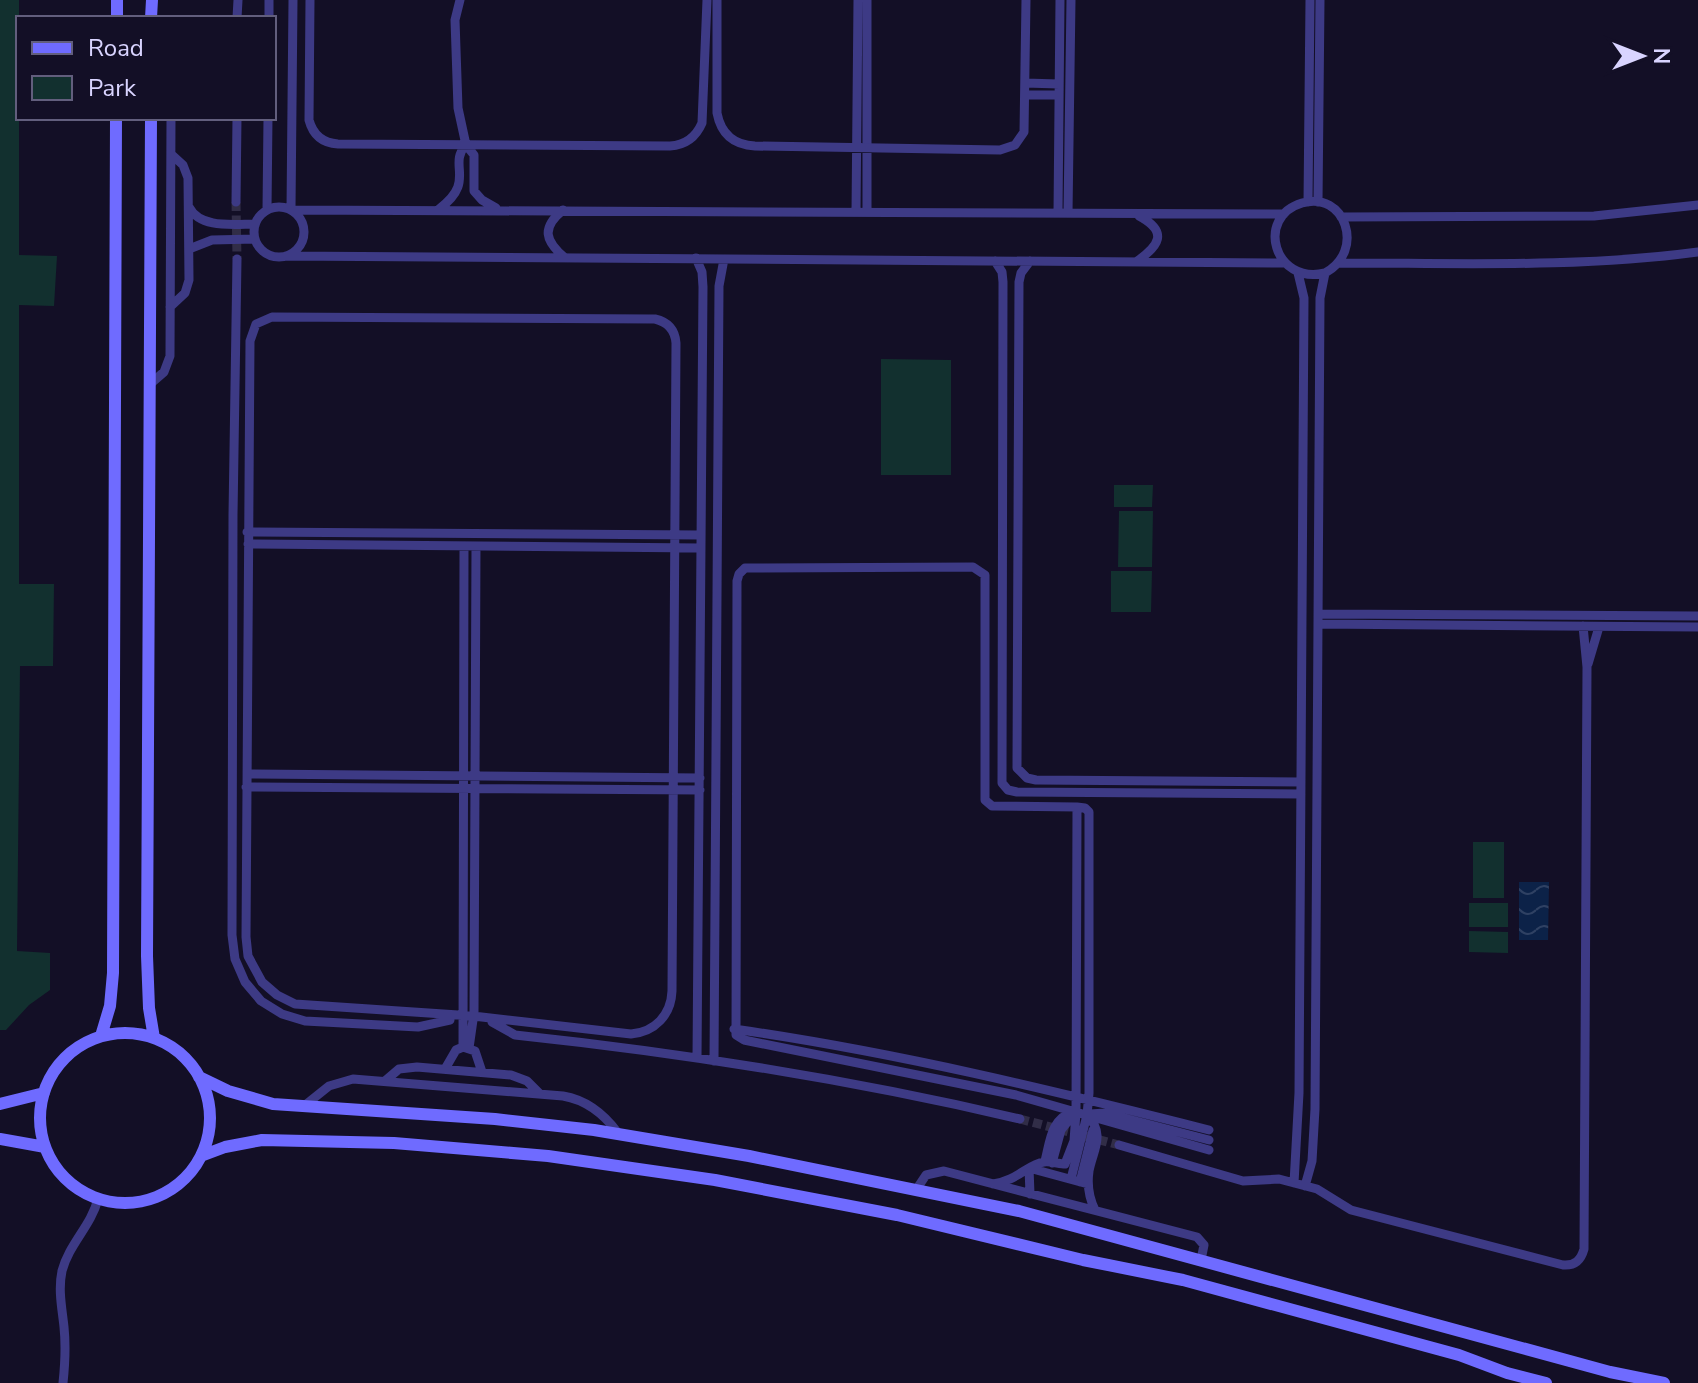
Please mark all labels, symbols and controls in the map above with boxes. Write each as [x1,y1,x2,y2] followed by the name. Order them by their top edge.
[16,16,276,120] legend
[1602,16,1682,96] north arrow
[88,32,144,64] text: Road
[1646,48,1676,64] text: N
[88,72,137,104] text: Park

